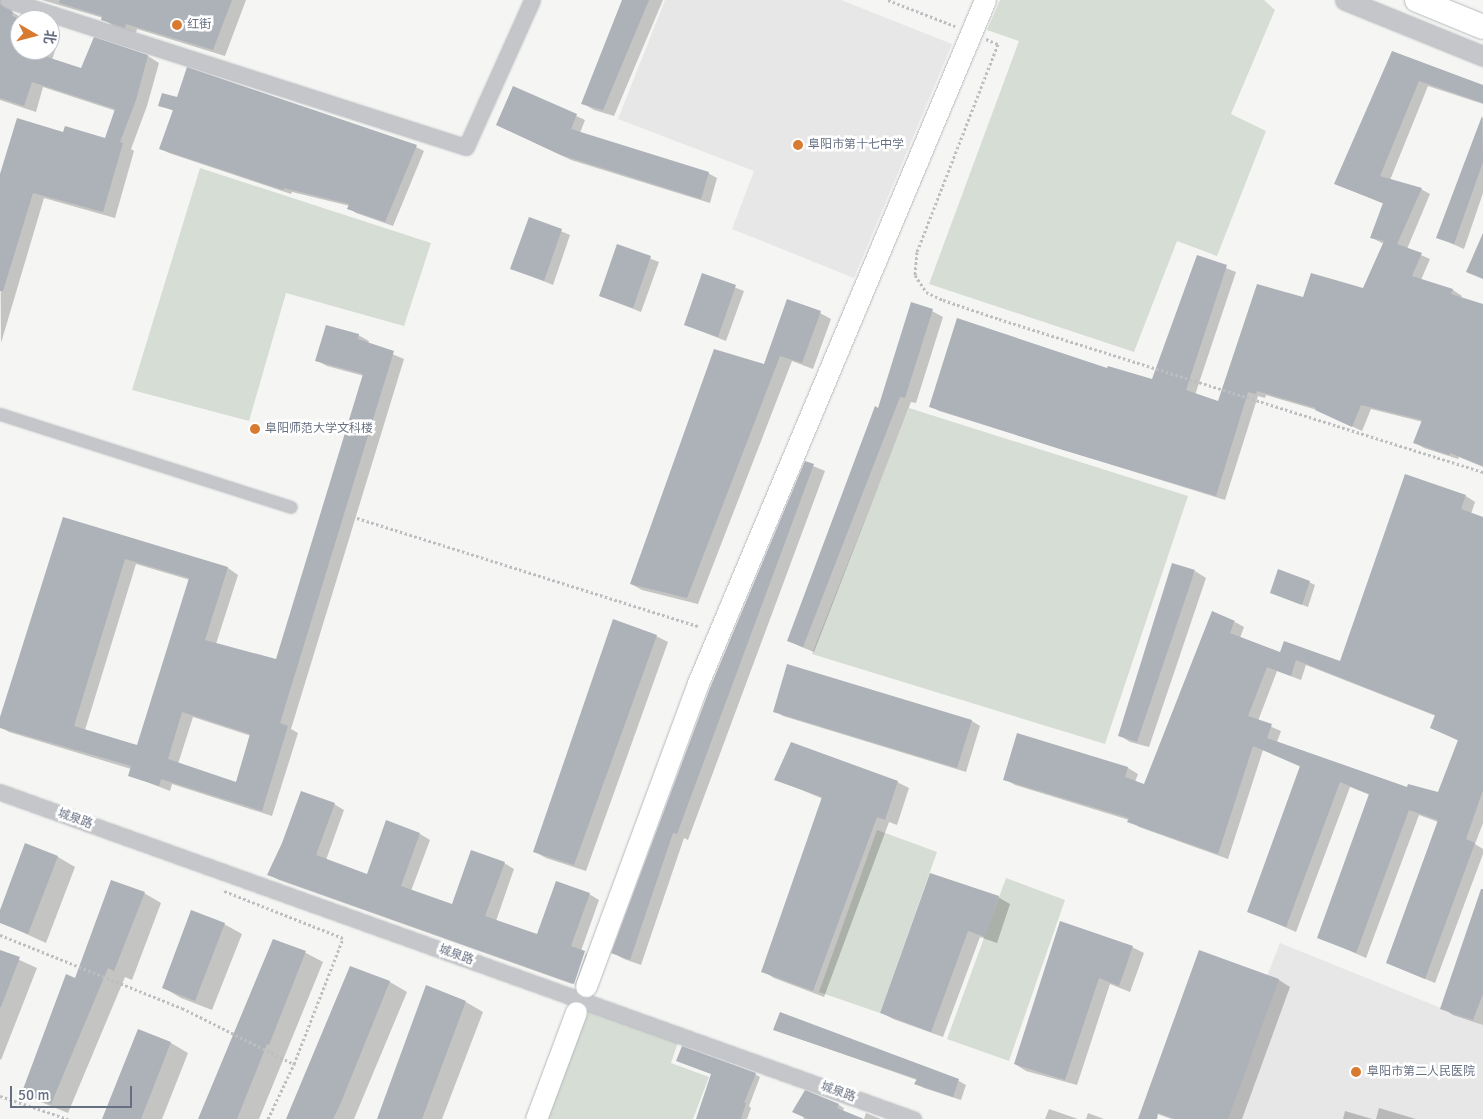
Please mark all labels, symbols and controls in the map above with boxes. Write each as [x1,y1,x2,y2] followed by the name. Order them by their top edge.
[10,10,60,60] north arrow
[187,18,211,32] place label: 红街
[171,19,183,31] marker: 红街
[40,29,59,45] text: 北
[808,138,904,152] place label: 阜阳市第十七中学
[792,139,804,151] marker: 阜阳市第十七中学
[265,422,373,436] place label: 阜阳师范大学文科楼
[249,423,261,435] marker: 阜阳师范大学文科楼
[56,806,94,832] street label: 城泉路
[437,942,475,968] street label: 城泉路
[1349,1065,1363,1079] marker: 阜阳市第二人民医院
[1367,1065,1475,1079] place label: 阜阳市第二人民医院
[12,1076,135,1108] scale bar
[819,1079,857,1105] street label: 城泉路
[18,1086,49,1104] text: 50 m

